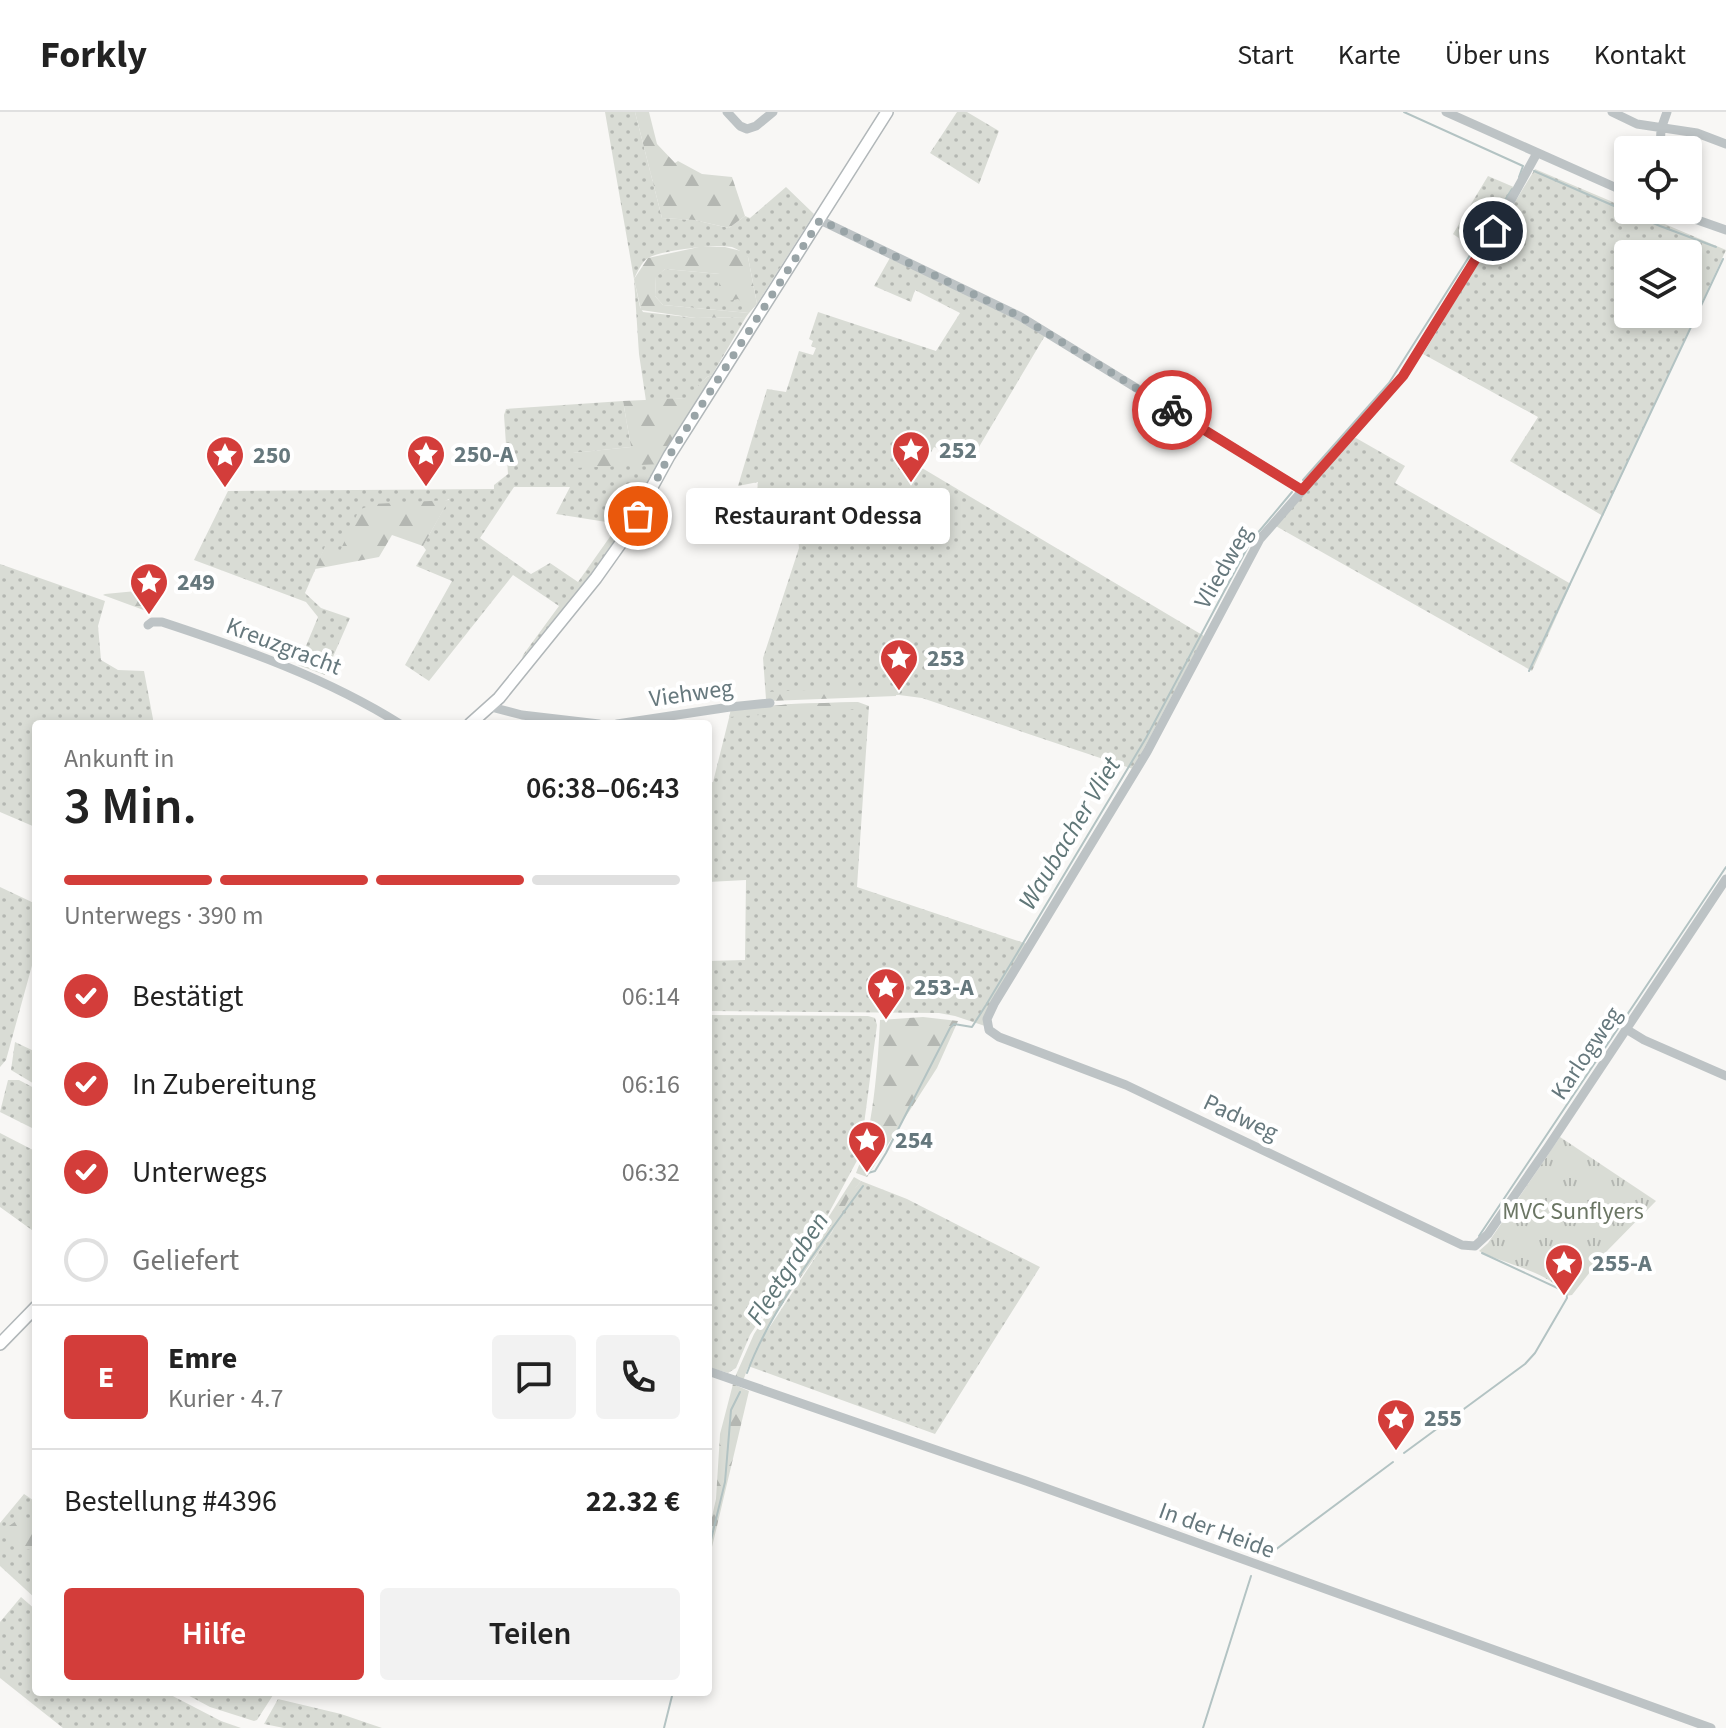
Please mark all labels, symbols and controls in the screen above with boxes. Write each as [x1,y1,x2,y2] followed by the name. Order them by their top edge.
[40,28,147,82] text: Forkly
[1237,35,1294,75] text: Start
[1338,35,1401,75] text: Karte
[1445,35,1550,75] text: Über uns
[1594,35,1686,75] text: Kontakt
[1614,136,1702,328] map controls
[1614,136,1702,224] button: locate
[1459,197,1527,265] pin
[1471,209,1515,253] icon: home
[1614,240,1702,328] button: layers
[1132,370,1212,450] courier
[1150,388,1194,432] icon: bike
[890,429,932,484] place icon: 252
[405,433,447,488] place icon: 250-A
[939,433,977,468] place label: 252
[204,434,246,489] place icon: 250
[454,437,514,472] place label: 250-A
[253,438,291,473] place label: 250
[604,482,672,550] pin
[686,488,950,544] callout: Restaurant Odessa
[616,494,660,538] icon: bag
[714,497,922,534] text: Restaurant Odessa
[1186,519,1261,615] street label: Vliedweg
[128,561,170,616] place icon: 249
[177,565,215,600] place label: 249
[221,608,347,684] street label: Kreuzgracht
[878,637,920,692] place icon: 253
[927,641,965,676] place label: 253
[647,670,735,717] street label: Viehweg
[64,740,174,777] text: Ankunft in
[1009,749,1130,917] water label: Waubacher Vliet
[526,767,680,810] text: 06:38–06:43
[64,770,197,844] text: 3 Min.
[64,897,263,934] text: Unterwegs · 390 m
[865,966,907,1021] place icon: 253-A
[914,970,974,1005] place label: 253-A
[64,974,108,1018] icon: check
[132,975,243,1018] text: Bestätigt
[622,978,680,1015] text: 06:14
[1542,999,1631,1107] street label: Karlogweg
[64,1062,108,1106] icon: check
[132,1063,316,1106] text: In Zubereitung
[622,1066,680,1103] text: 06:16
[1198,1085,1284,1150] street label: Padweg
[846,1119,888,1174] place icon: 254
[895,1123,933,1158] place label: 254
[64,1150,108,1194] icon: check
[132,1151,267,1194] text: Unterwegs
[622,1154,680,1191] text: 06:32
[1502,1194,1644,1229] park label: MVC Sunflyers
[737,1205,838,1332] water label: Fleetgraben
[132,1239,239,1282] text: Geliefert
[1543,1242,1585,1297] place icon: 255-A
[1592,1246,1652,1281] place label: 255-A
[492,1335,576,1419] button: chat
[596,1335,680,1419] button: phone
[168,1337,237,1380] text: Emre
[98,1356,114,1399] text: E
[168,1380,283,1417] text: Kurier · 4.7
[1375,1397,1417,1452] place icon: 255
[1424,1401,1462,1436] place label: 255
[64,1480,277,1523] text: Bestellung #4396
[586,1480,680,1523] text: 22.32 €
[1154,1493,1280,1568] street label: In der Heide
[64,1588,364,1680] button: Hilfe
[380,1588,680,1680] button: Teilen

